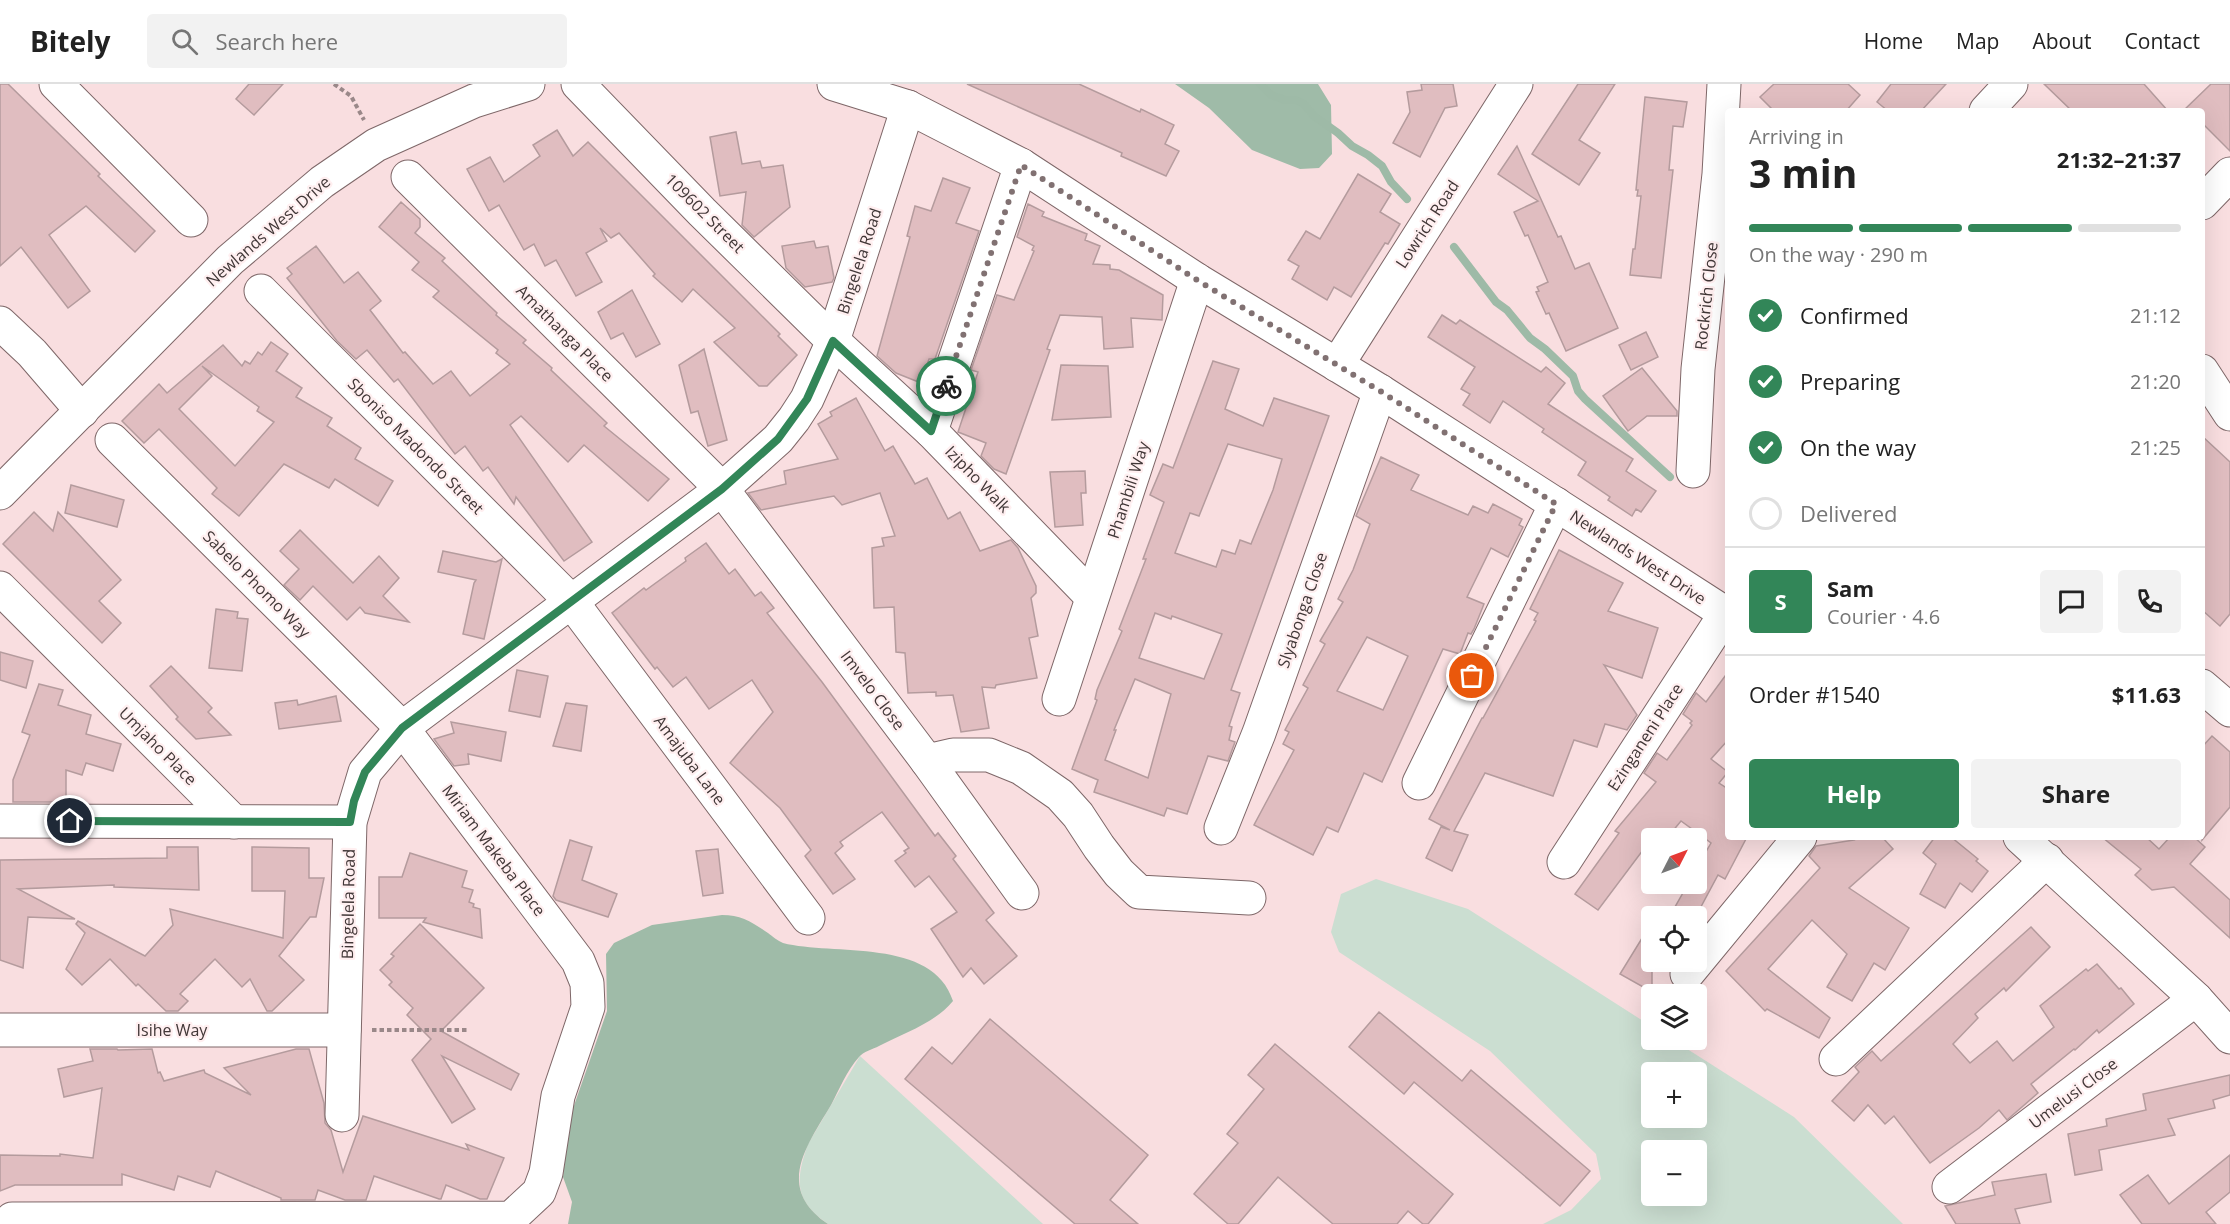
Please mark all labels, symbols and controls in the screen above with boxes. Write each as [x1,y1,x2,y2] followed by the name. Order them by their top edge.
[147,14,567,68] search box
[30,22,111,60] text: Bitely
[168,25,201,58] icon: search
[216,26,338,56] text: Search here
[1864,27,1923,55] text: Home
[1956,27,1999,55] text: Map
[2032,27,2092,55] text: About
[2125,27,2200,55] text: Contact
[1749,123,1844,150] text: Arriving in
[2057,144,2181,174] text: 21:32–21:37
[1749,146,1857,199] text: 3 min
[661,169,750,258] street label: 109602 Street
[201,171,335,291] street label: Newlands West Drive
[1390,176,1464,272] street label: Lowrich Road
[832,205,886,317] street label: Bingelela Road
[1689,241,1723,351] street label: Rockrich Close
[1749,241,1928,268] text: On the way · 290 m
[512,280,618,386] street label: Amathanga Place
[1749,299,1782,332] icon: check
[1800,300,1909,330] text: Confirmed
[2130,302,2181,329] text: 21:12
[916,356,976,416] courier
[1749,365,1782,398] icon: check
[1800,366,1900,396] text: Preparing
[2130,368,2181,395] text: 21:20
[930,370,963,403] icon: bike
[343,373,489,519] street label: Sboniso Madondo Street
[1749,431,1782,464] icon: check
[1800,432,1916,462] text: On the way
[2130,434,2181,461] text: 21:25
[1102,438,1154,541] street label: Phambili Way
[940,441,1016,518] street label: Izipho Walk
[1800,498,1898,528] text: Delivered
[1566,505,1710,609] street label: Newlands West Drive
[198,525,316,643] street label: Sabelo Phomo Way
[1272,549,1332,671] street label: Slyabonga Close
[2040,570,2103,633] button: chat
[2118,570,2181,633] button: phone
[1827,573,1874,603] text: Sam
[1774,586,1787,616] text: S
[1827,603,1940,630] text: Courier · 4.6
[836,646,910,734] street label: Imvelo Close
[1446,650,1497,701] pin
[1455,659,1488,692] icon: bag
[1602,679,1688,795] street label: Ezinganeni Place
[1749,679,1880,709] text: Order #1540
[2112,679,2181,709] text: $11.63
[114,702,202,790] street label: Umjaho Place
[649,711,731,809] street label: Amajuba Lane
[1749,759,1959,828] button: Help
[1971,759,2181,828] button: Share
[437,780,551,920] street label: Miriam Makeba Place
[44,795,95,846] pin
[53,804,86,837] icon: home
[1641,828,1707,894] north arrow
[1641,828,1707,1206] map controls
[336,849,360,959] street label: Bingelela Road
[1641,906,1707,972] button: locate
[1641,984,1707,1050] button: layers
[137,1019,208,1041] street label: Isihe Way
[2024,1052,2122,1134] street label: Umelusi Close
[1641,1062,1707,1128] button: +
[1641,1140,1707,1206] button: −

